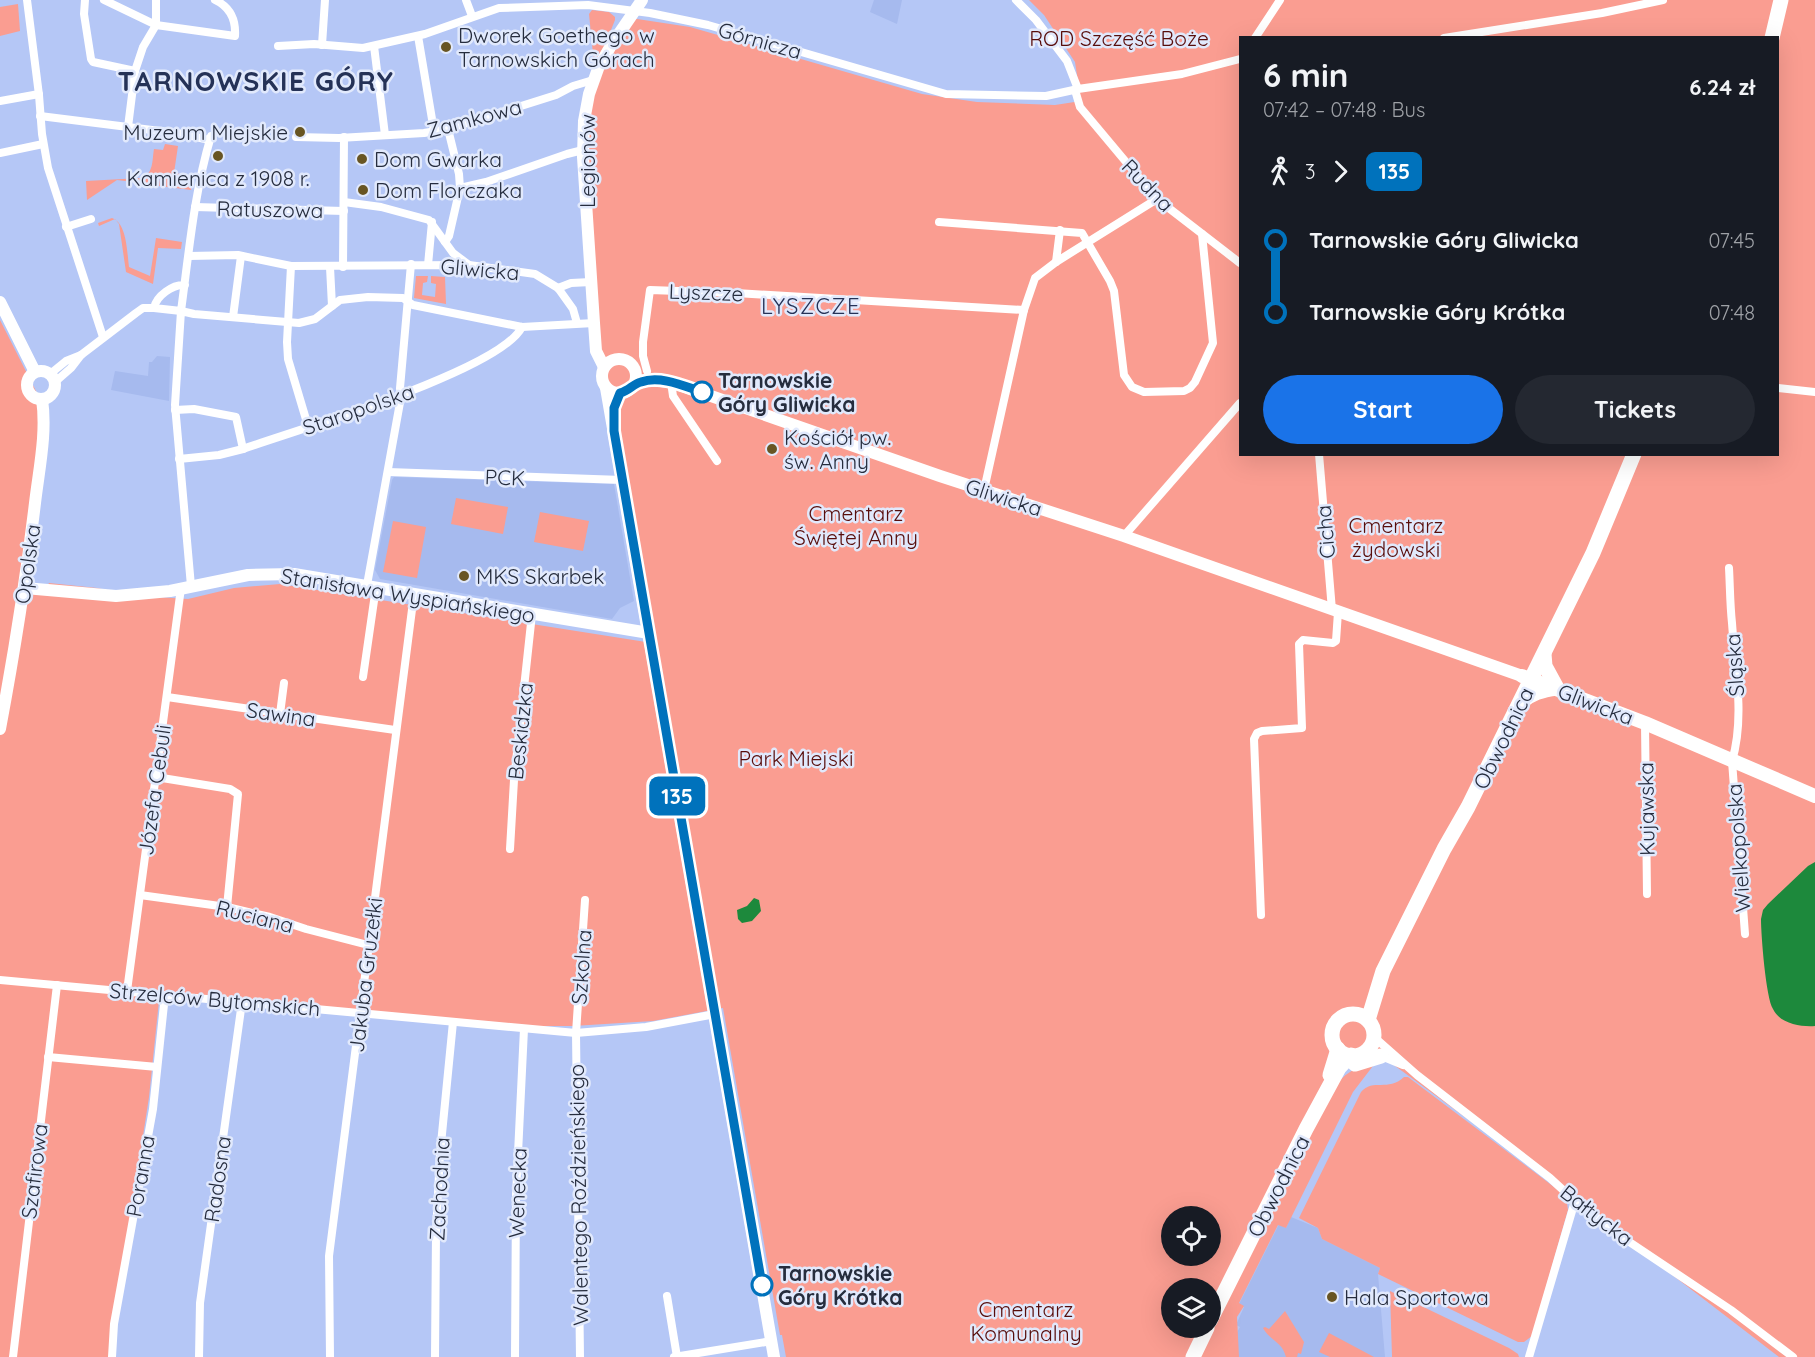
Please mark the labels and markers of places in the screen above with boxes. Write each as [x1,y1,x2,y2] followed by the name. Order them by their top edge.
[458,22,655,72] place label: Dworek Goethego w Tarnowskich Górach
[439,40,453,54] marker: Dworek Goethego w Tarnowskich Górach
[123,119,288,145] place label: Muzeum Miejskie
[293,125,307,139] marker: Muzeum Miejskie
[374,146,502,172] place label: Dom Gwarka
[211,149,225,163] marker: Kamienica z 1908 r.
[355,152,369,166] marker: Dom Gwarka
[127,165,309,191] place label: Kamienica z 1908 r.
[375,177,522,203] place label: Dom Florczaka
[356,183,370,197] marker: Dom Florczaka
[718,367,855,417] place label: Tarnowskie Góry Gliwicka
[691,381,713,403] marker: Tarnowskie Góry Gliwicka
[784,424,891,474] place label: Kościół pw. św. Anny
[765,442,779,456] marker: Kościół pw. św. Anny
[476,563,604,589] place label: MKS Skarbek
[457,569,471,583] marker: MKS Skarbek
[778,1260,903,1310] place label: Tarnowskie Góry Krótka
[751,1274,773,1296] marker: Tarnowskie Góry Krótka
[1344,1284,1489,1310] place label: Hala Sportowa
[1325,1290,1339,1304] marker: Hala Sportowa

